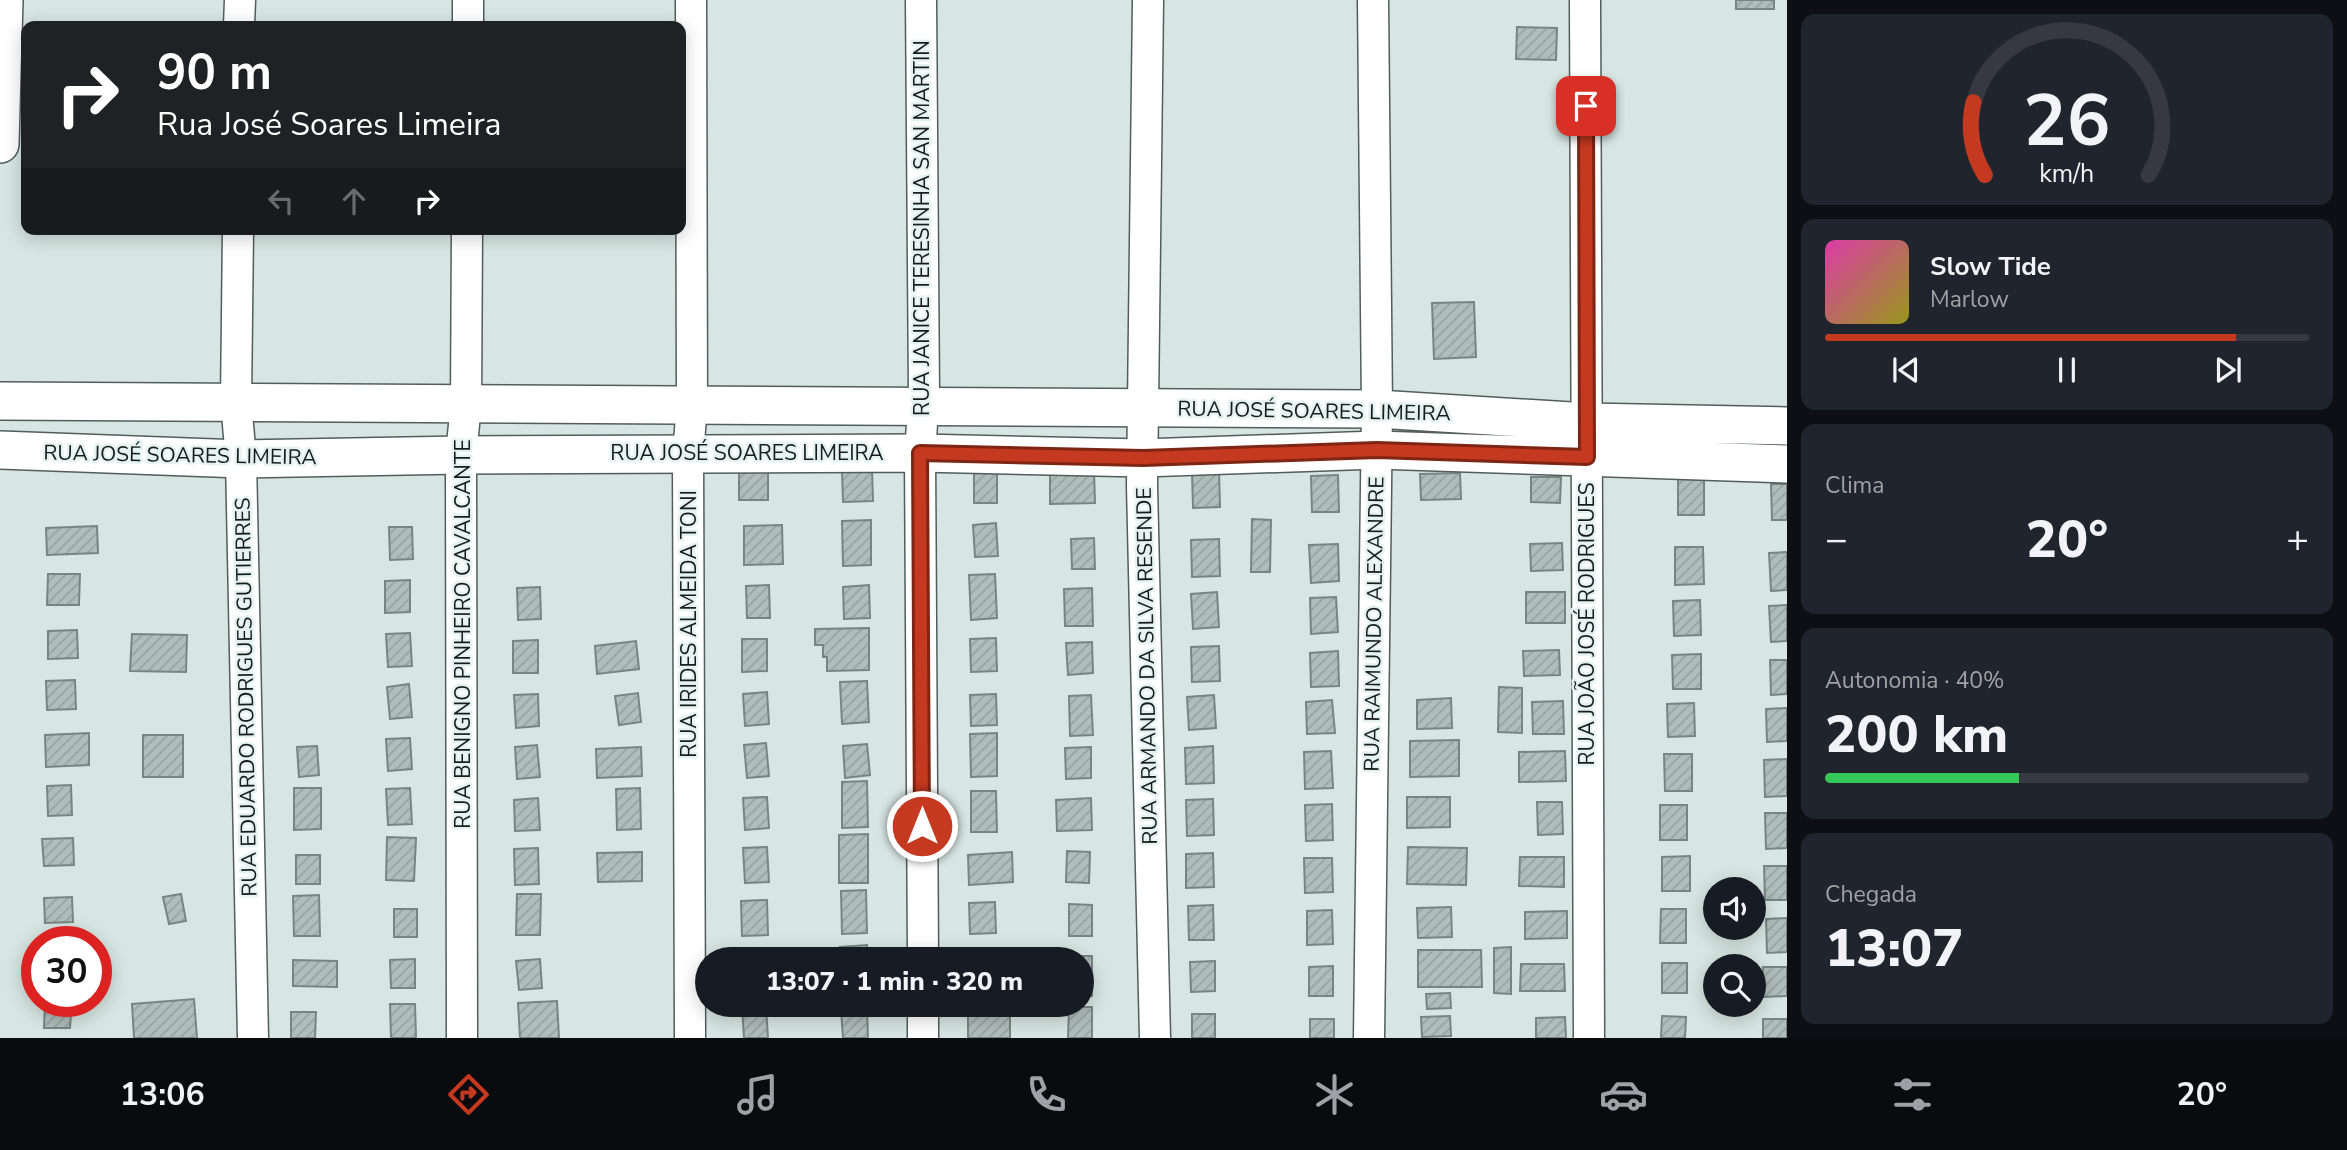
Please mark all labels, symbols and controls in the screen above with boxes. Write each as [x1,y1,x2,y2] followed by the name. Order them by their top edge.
[157,39,272,106] text: 90 m
[908,40,936,416] street label: RUA JANICE TERESINHA SAN MARTIN
[42,49,133,140] icon: right
[2023,72,2111,172] text: 26
[1556,76,1616,136] pin
[1567,87,1605,125] icon: arrive
[157,103,502,146] text: Rua José Soares Limeira
[2039,157,2095,191] text: km/h
[262,182,300,220] icon: left
[335,182,373,220] icon: ahead
[408,182,446,220] icon: right
[1930,249,2051,284] text: Slow Tide
[1930,284,2009,315] text: Marlow
[1887,351,1925,389] icon: previous
[2048,351,2086,389] icon: pause
[2209,351,2247,389] icon: next
[1177,395,1451,427] street label: RUA JOSÉ SOARES LIMEIRA
[43,439,317,471] street label: RUA JOSÉ SOARES LIMEIRA
[449,439,477,829] street label: RUA BENIGNO PINHEIRO CAVALCANTE
[610,439,884,467] street label: RUA JOSÉ SOARES LIMEIRA
[1825,470,1885,501] text: Clima
[1357,476,1391,772] street label: RUA RAIMUNDO ALEXANDRE
[1573,482,1601,766] street label: RUA JOÃO JOSÉ RODRIGUES
[1130,487,1164,845] street label: RUA ARMANDO DA SILVA RESENDE
[675,490,703,758] street label: RUA IRIDES ALMEIDA TONI
[229,497,263,897] street label: RUA EDUARDO RODRIGUES GUTIERRES
[2026,504,2108,575] text: 20°
[1825,514,1848,565] text: −
[2286,514,2309,565] text: +
[1825,665,2005,696] text: Autonomia · 40%
[1825,699,2008,770] text: 200 km
[885,789,959,863] position arrow
[1703,877,1766,1017] map controls
[1703,877,1766,940] button: sound
[1825,879,1917,910] text: Chegada
[1825,913,1963,984] text: 13:07
[21,926,112,1017] speed limit sign: 30
[1703,954,1766,1017] button: search
[766,964,1023,999] text: 13:07 · 1 min · 320 m
[444,1070,493,1119] icon: directions
[733,1070,782,1119] icon: music
[1022,1070,1071,1119] icon: phone
[1310,1070,1359,1119] icon: climate
[1599,1070,1648,1119] icon: car
[1888,1070,1937,1119] icon: filters
[120,1073,205,1116] text: 13:06
[2177,1073,2227,1116] text: 20°

